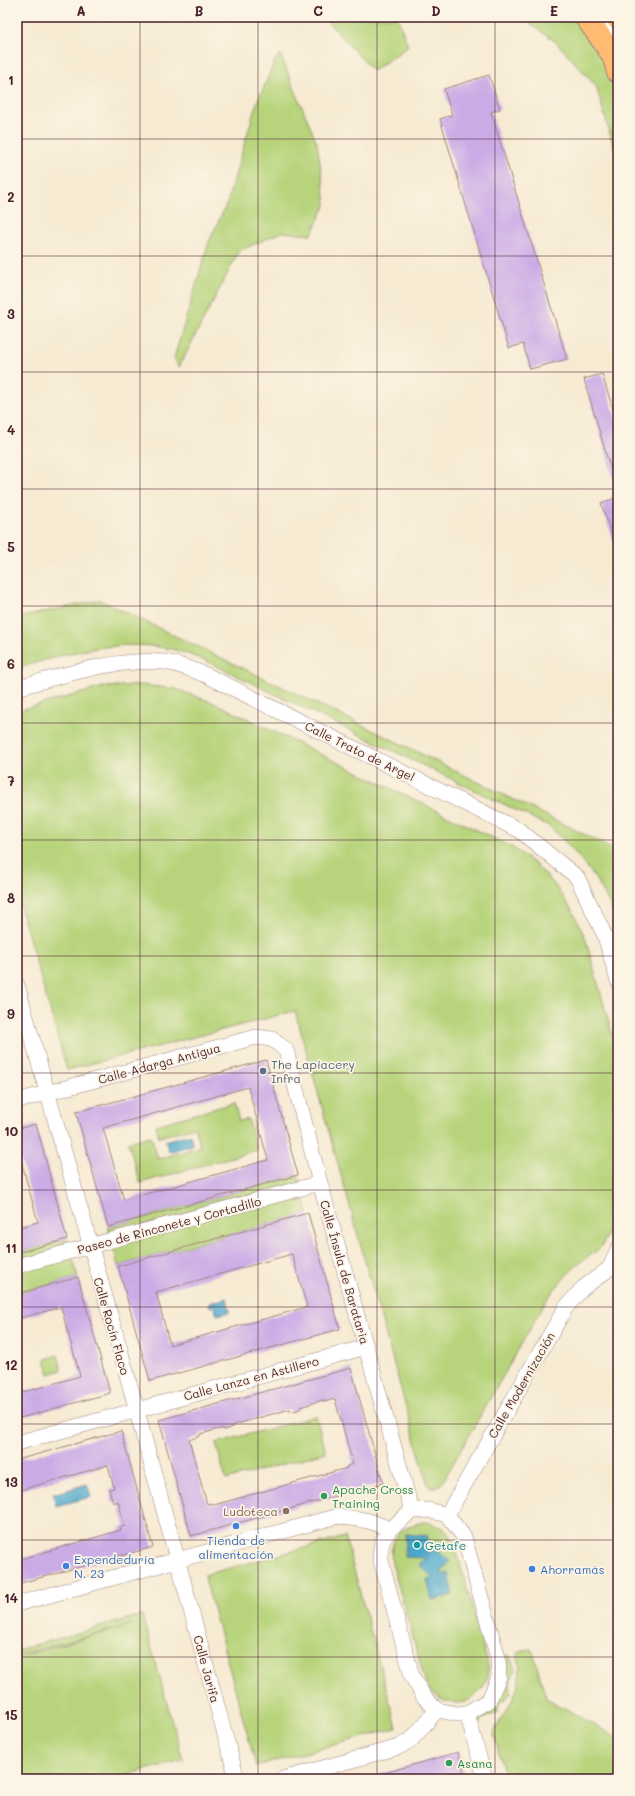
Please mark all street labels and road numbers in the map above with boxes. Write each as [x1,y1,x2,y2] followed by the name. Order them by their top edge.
[302,717,418,785] street label: Calle Trato de Argel
[96,1039,222,1087] street label: Calle Adarga Antigua
[75,1193,263,1257] street label: Paseo de Rinconete y Cortadillo
[317,1198,373,1346] street label: Calle Ínsula de Barataria
[90,1275,134,1377] street label: Calle Rocín Flaco
[484,1329,558,1441] street label: Calle Modernización
[182,1352,320,1404] street label: Calle Lanza en Astillero
[190,1633,224,1705] street label: Calle Jarifa

